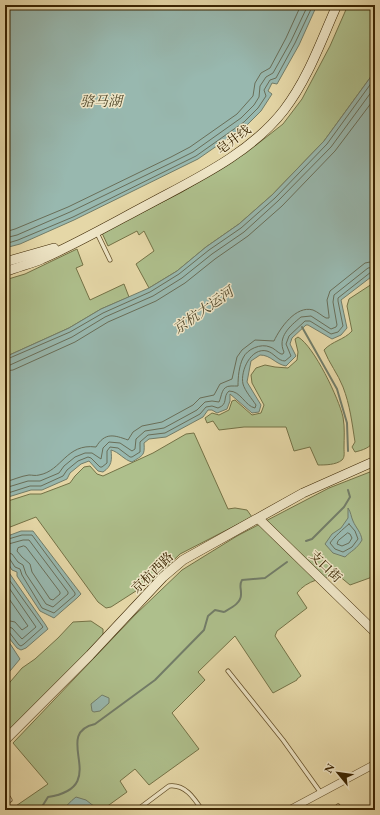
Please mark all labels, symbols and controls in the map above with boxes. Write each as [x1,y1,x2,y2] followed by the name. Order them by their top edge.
[80,92,125,110] water label: 骆马湖
[213,121,254,158] street label: 皂井线
[169,281,239,337] water label: 京杭大运河
[306,547,346,586] street label: 支口街
[128,548,177,597] street label: 京杭西路
[318,753,358,793] north arrow
[321,761,338,775] text: N

